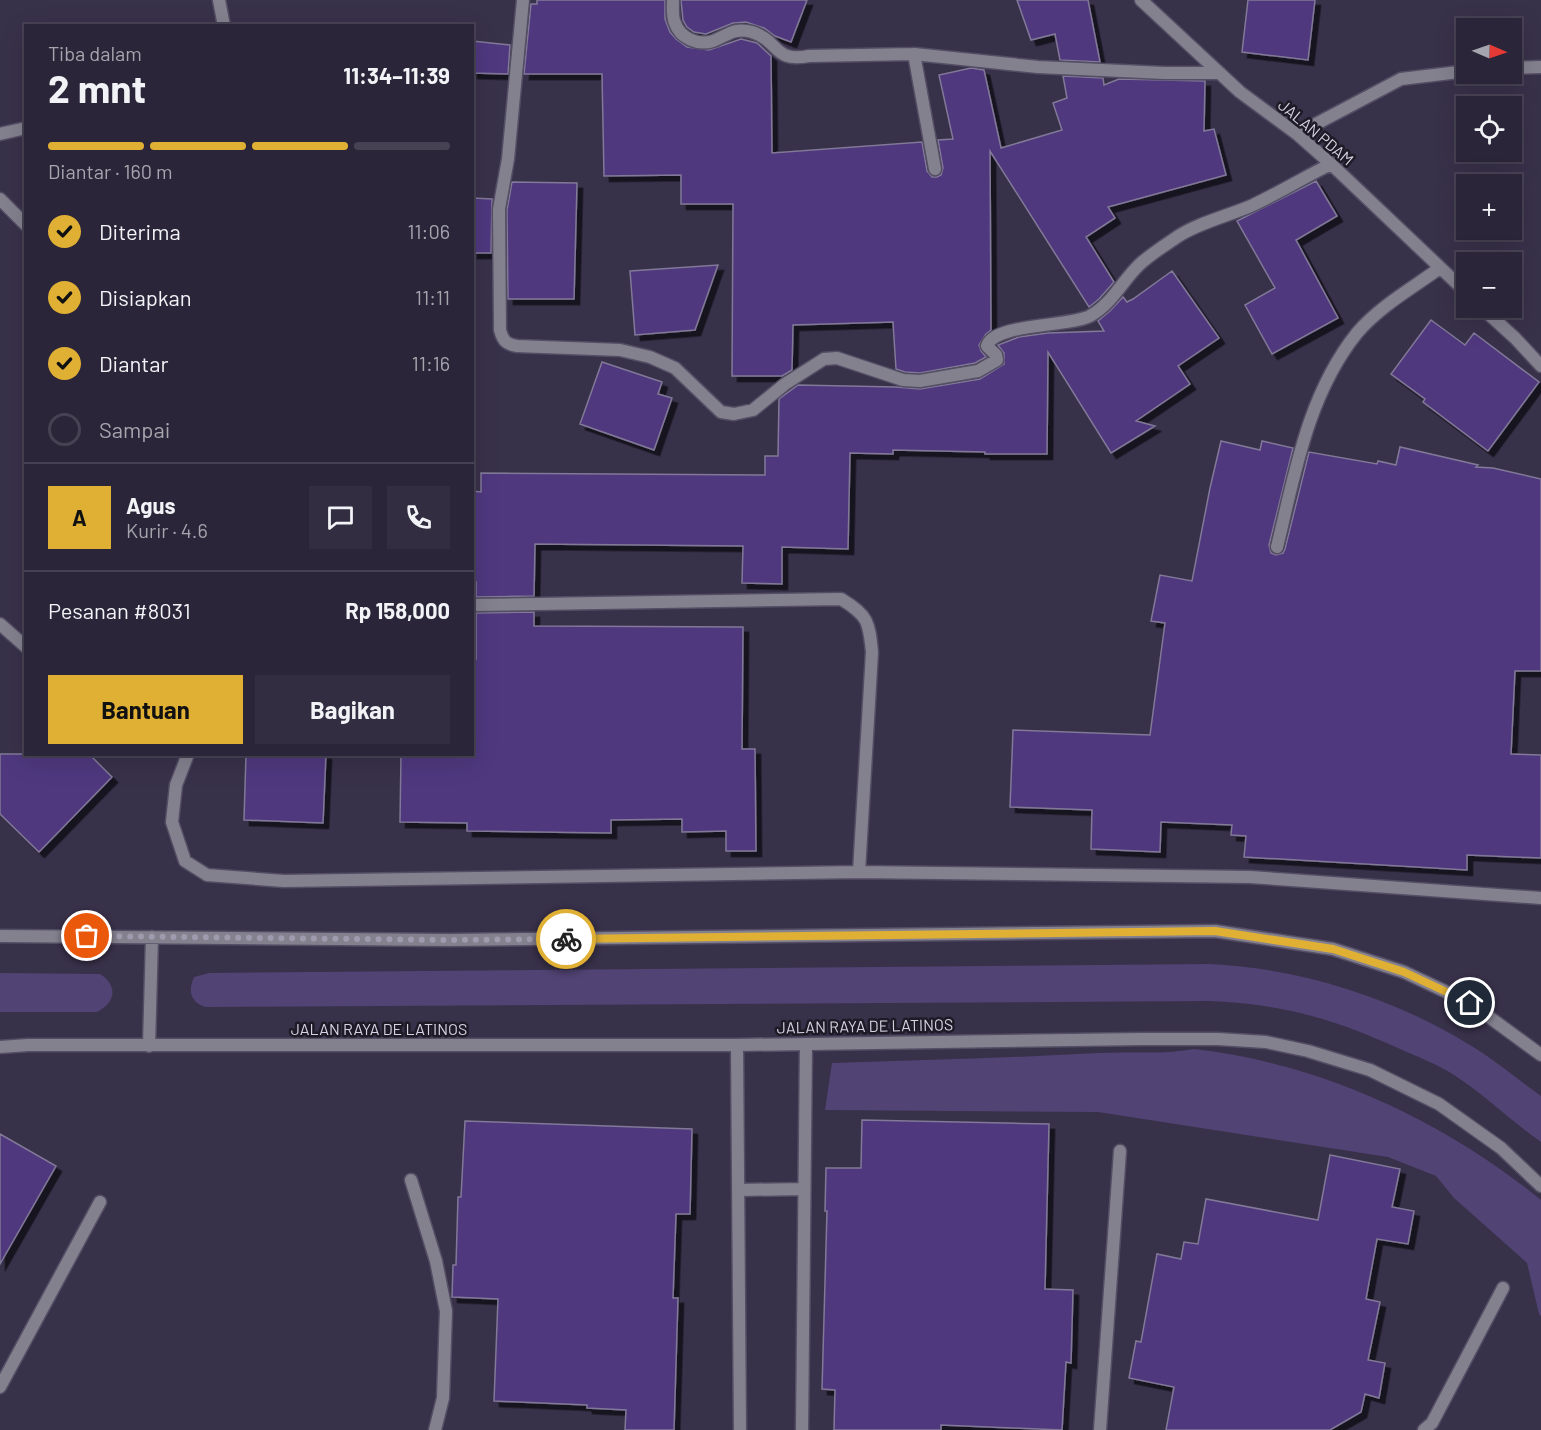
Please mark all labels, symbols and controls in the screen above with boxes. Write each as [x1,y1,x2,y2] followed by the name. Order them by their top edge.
[1456,18,1522,84] north arrow
[1456,18,1522,318] map controls
[48,41,142,65] text: Tiba dalam
[343,62,450,88] text: 11:34–11:39
[48,64,146,111] text: 2 mnt
[1275,95,1358,169] street label: JALAN PDAM
[1456,96,1522,162] button: locate
[48,159,173,183] text: Diantar · 160 m
[1456,174,1522,240] button: +
[48,215,81,248] icon: check
[99,218,181,244] text: Diterima
[408,219,450,243] text: 11:06
[1456,252,1522,318] button: −
[48,281,81,314] icon: check
[99,284,192,310] text: Disiapkan
[415,285,450,309] text: 11:11
[48,347,81,380] icon: check
[99,350,169,376] text: Diantar
[412,351,450,375] text: 11:16
[99,416,170,442] text: Sampai
[309,486,372,549] button: chat
[387,486,450,549] button: phone
[126,492,176,518] text: Agus
[72,504,87,530] text: A
[126,518,208,542] text: Kurir · 4.6
[48,597,191,623] text: Pesanan #8031
[345,597,450,623] text: Rp 158,000
[48,675,243,744] button: Bantuan
[255,675,450,744] button: Bagikan
[536,909,596,969] courier
[61,910,112,961] pin
[70,919,103,952] icon: bag
[550,923,583,956] icon: bike
[1444,977,1495,1028] pin
[1453,986,1486,1019] icon: home
[777,1014,953,1037] street label: JALAN RAYA DE LATINOS
[291,1019,467,1038] street label: JALAN RAYA DE LATINOS

